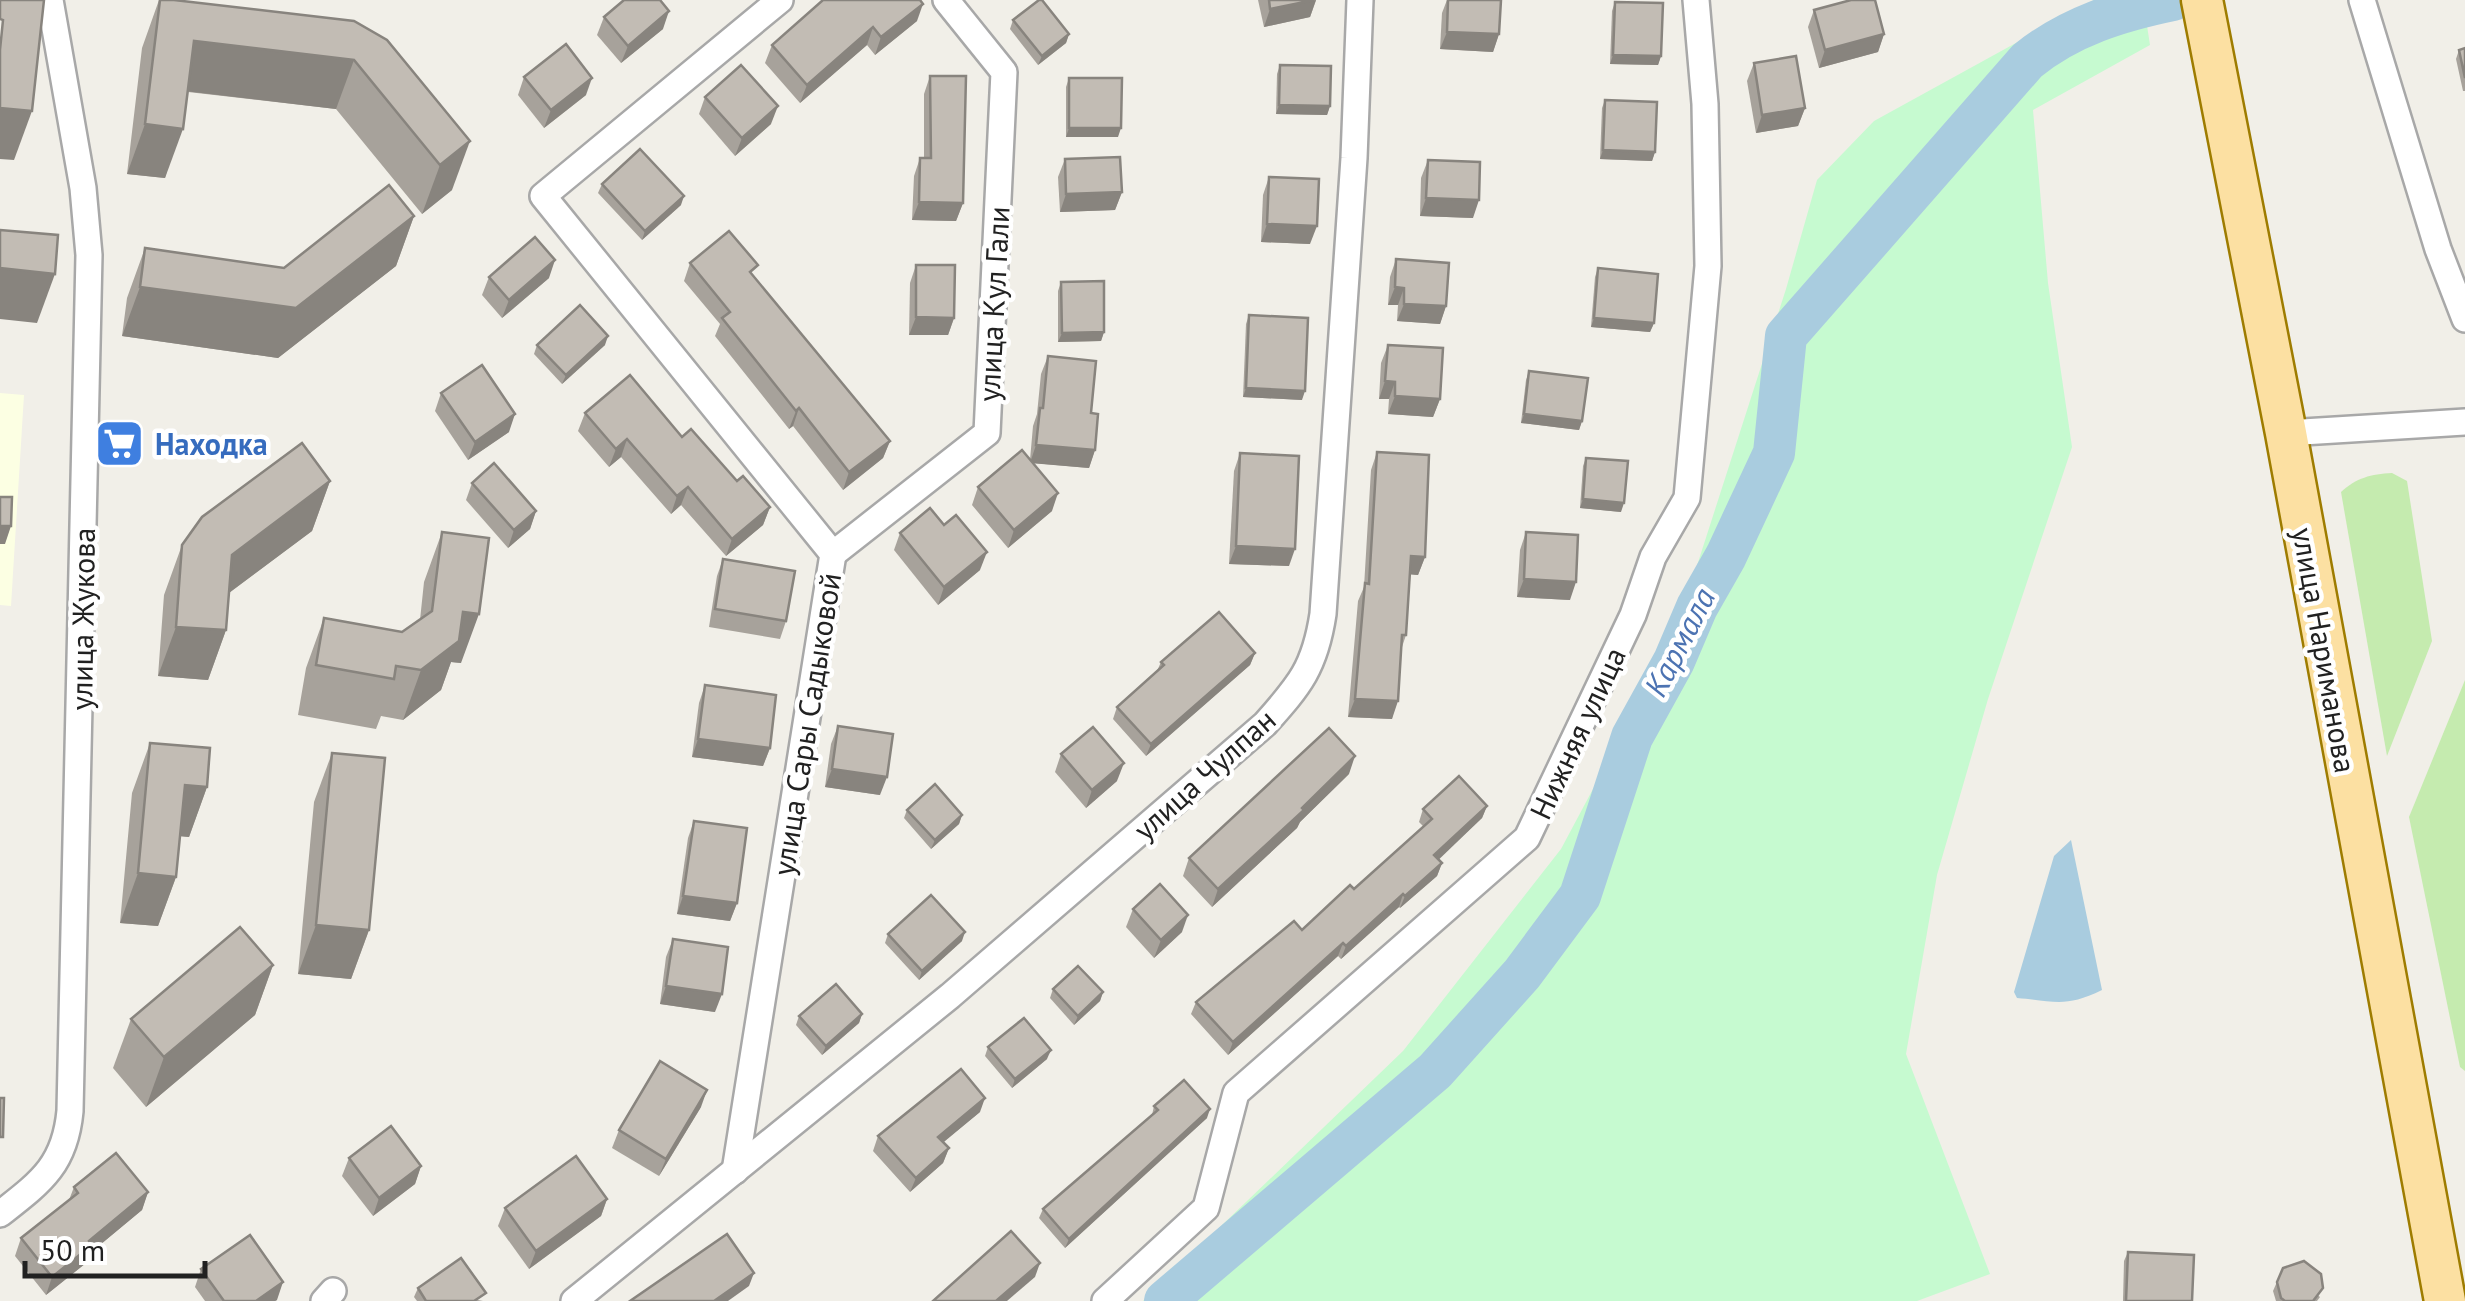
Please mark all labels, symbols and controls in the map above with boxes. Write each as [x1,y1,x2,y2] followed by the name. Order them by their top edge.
[968,205,1018,403] street label: улица Кул Гали
[94,417,146,469] supermarket icon: Находка
[155,424,268,463] place label: Находка
[2284,524,2366,776] street label: улица Нариманова
[61,527,103,711] street label: улица Жукова
[763,570,849,878] street label: улица Сары Садыковой
[1634,580,1724,703] water label: Кармала
[1520,641,1634,825] street label: Нижняя улица
[1125,700,1283,848] street label: улица Чулпан
[25,1216,205,1278] scale bar
[40,1230,105,1269] text: 50 m

